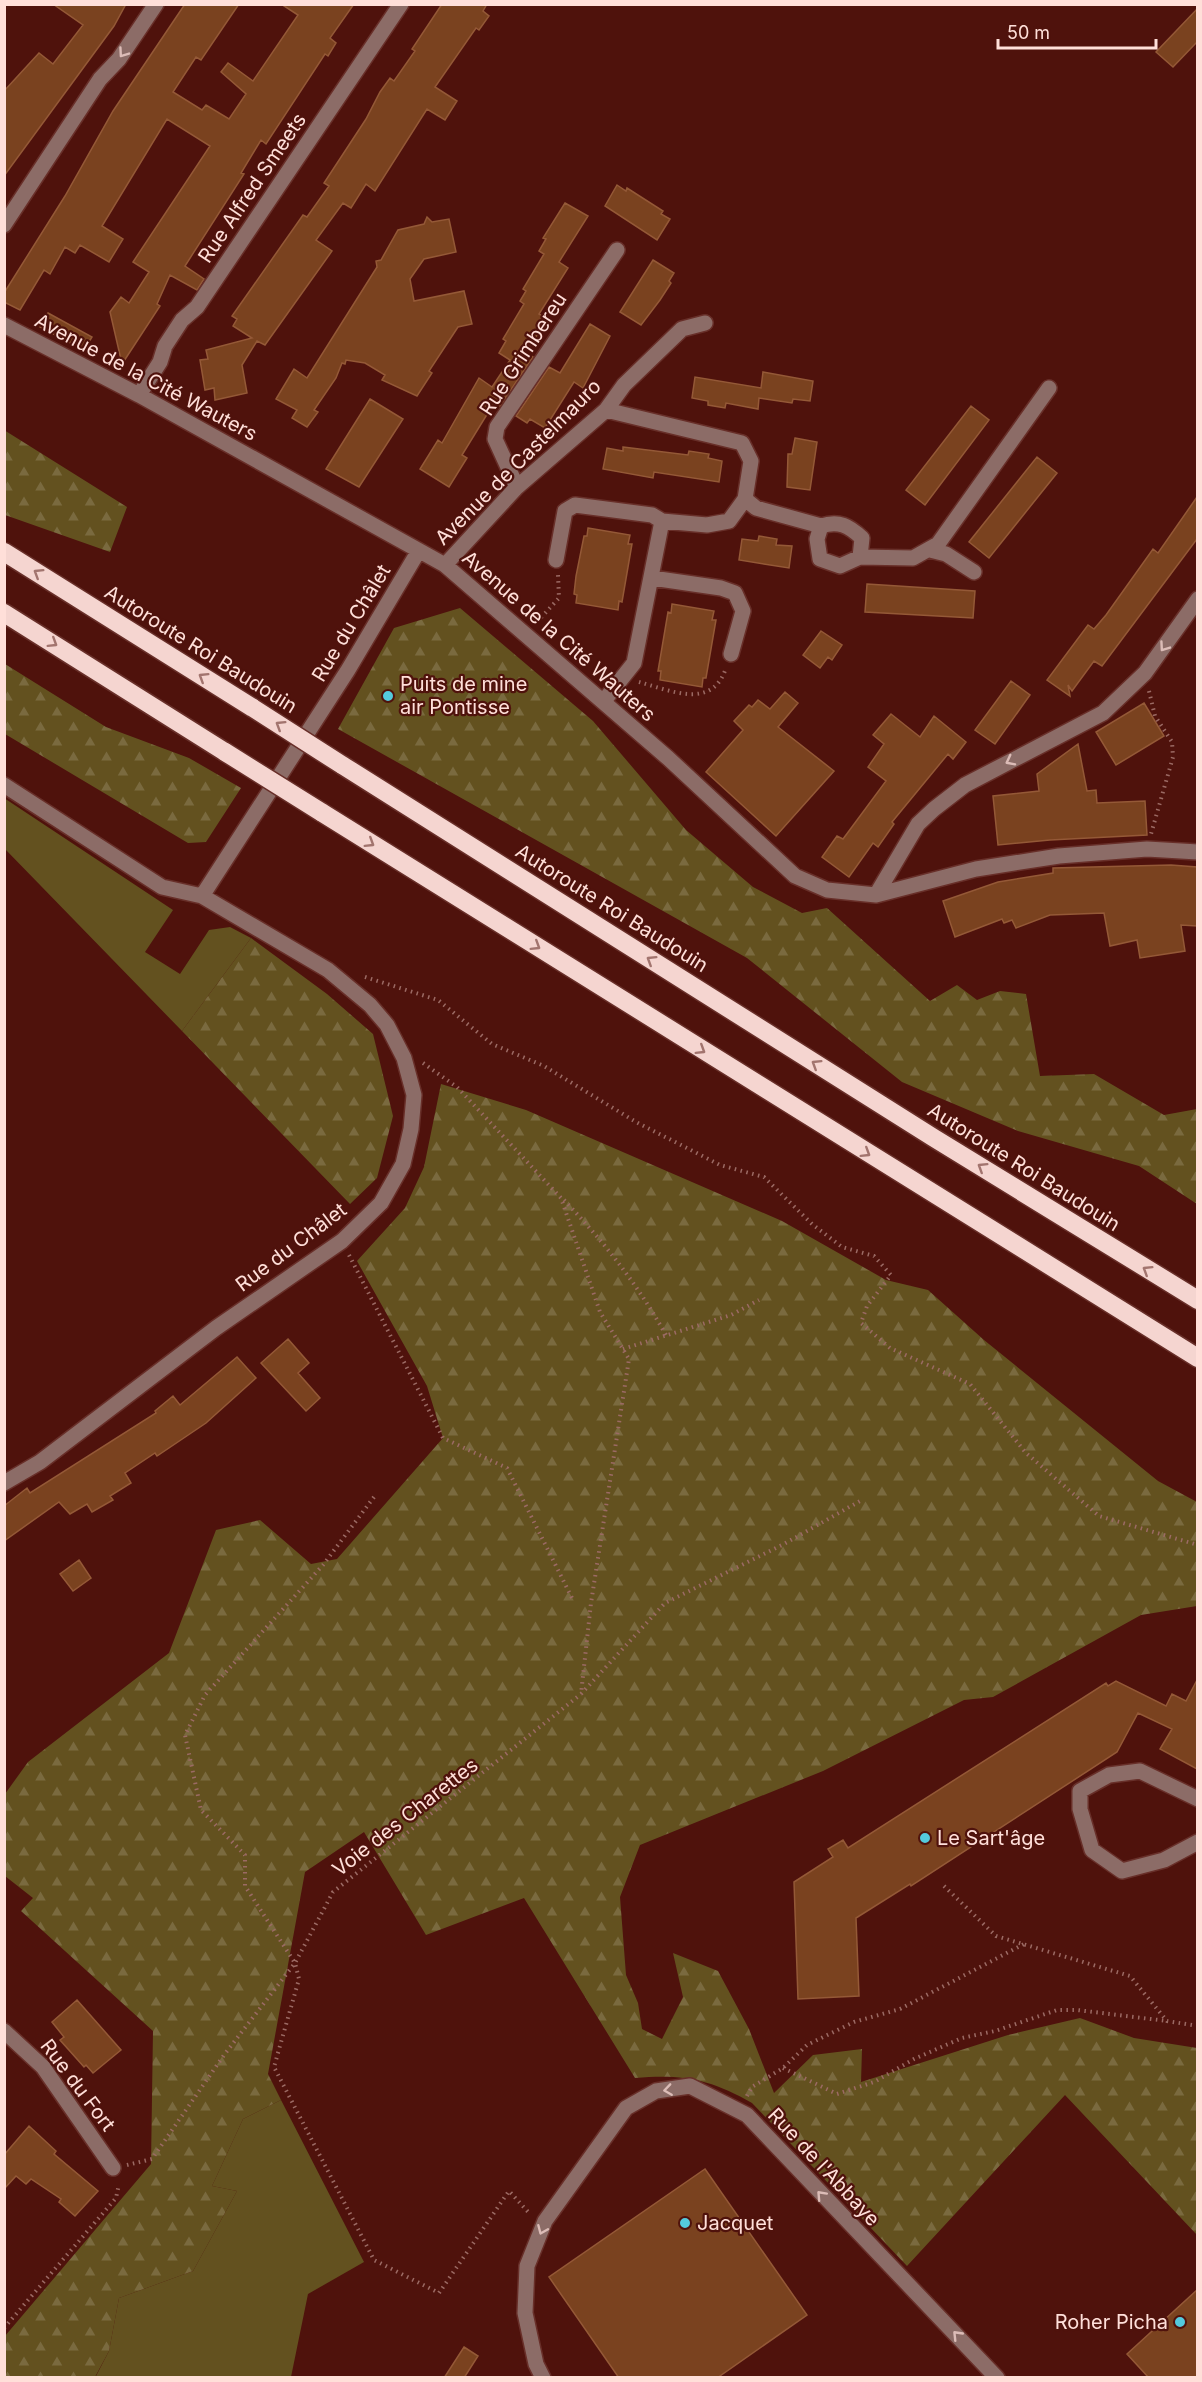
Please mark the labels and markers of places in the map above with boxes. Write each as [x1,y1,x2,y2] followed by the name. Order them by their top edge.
[400,672,527,719] place label: Puits de mine air Pontisse
[381,689,395,703] marker: Puits de mine air Pontisse
[937,1826,1045,1850] place label: Le Sart'âge
[918,1831,932,1845] marker: Le Sart'âge
[697,2211,774,2235] place label: Jacquet
[678,2216,692,2230] marker: Jacquet
[1055,2310,1168,2334] place label: Roher Picha
[1173,2315,1187,2329] marker: Roher Picha

